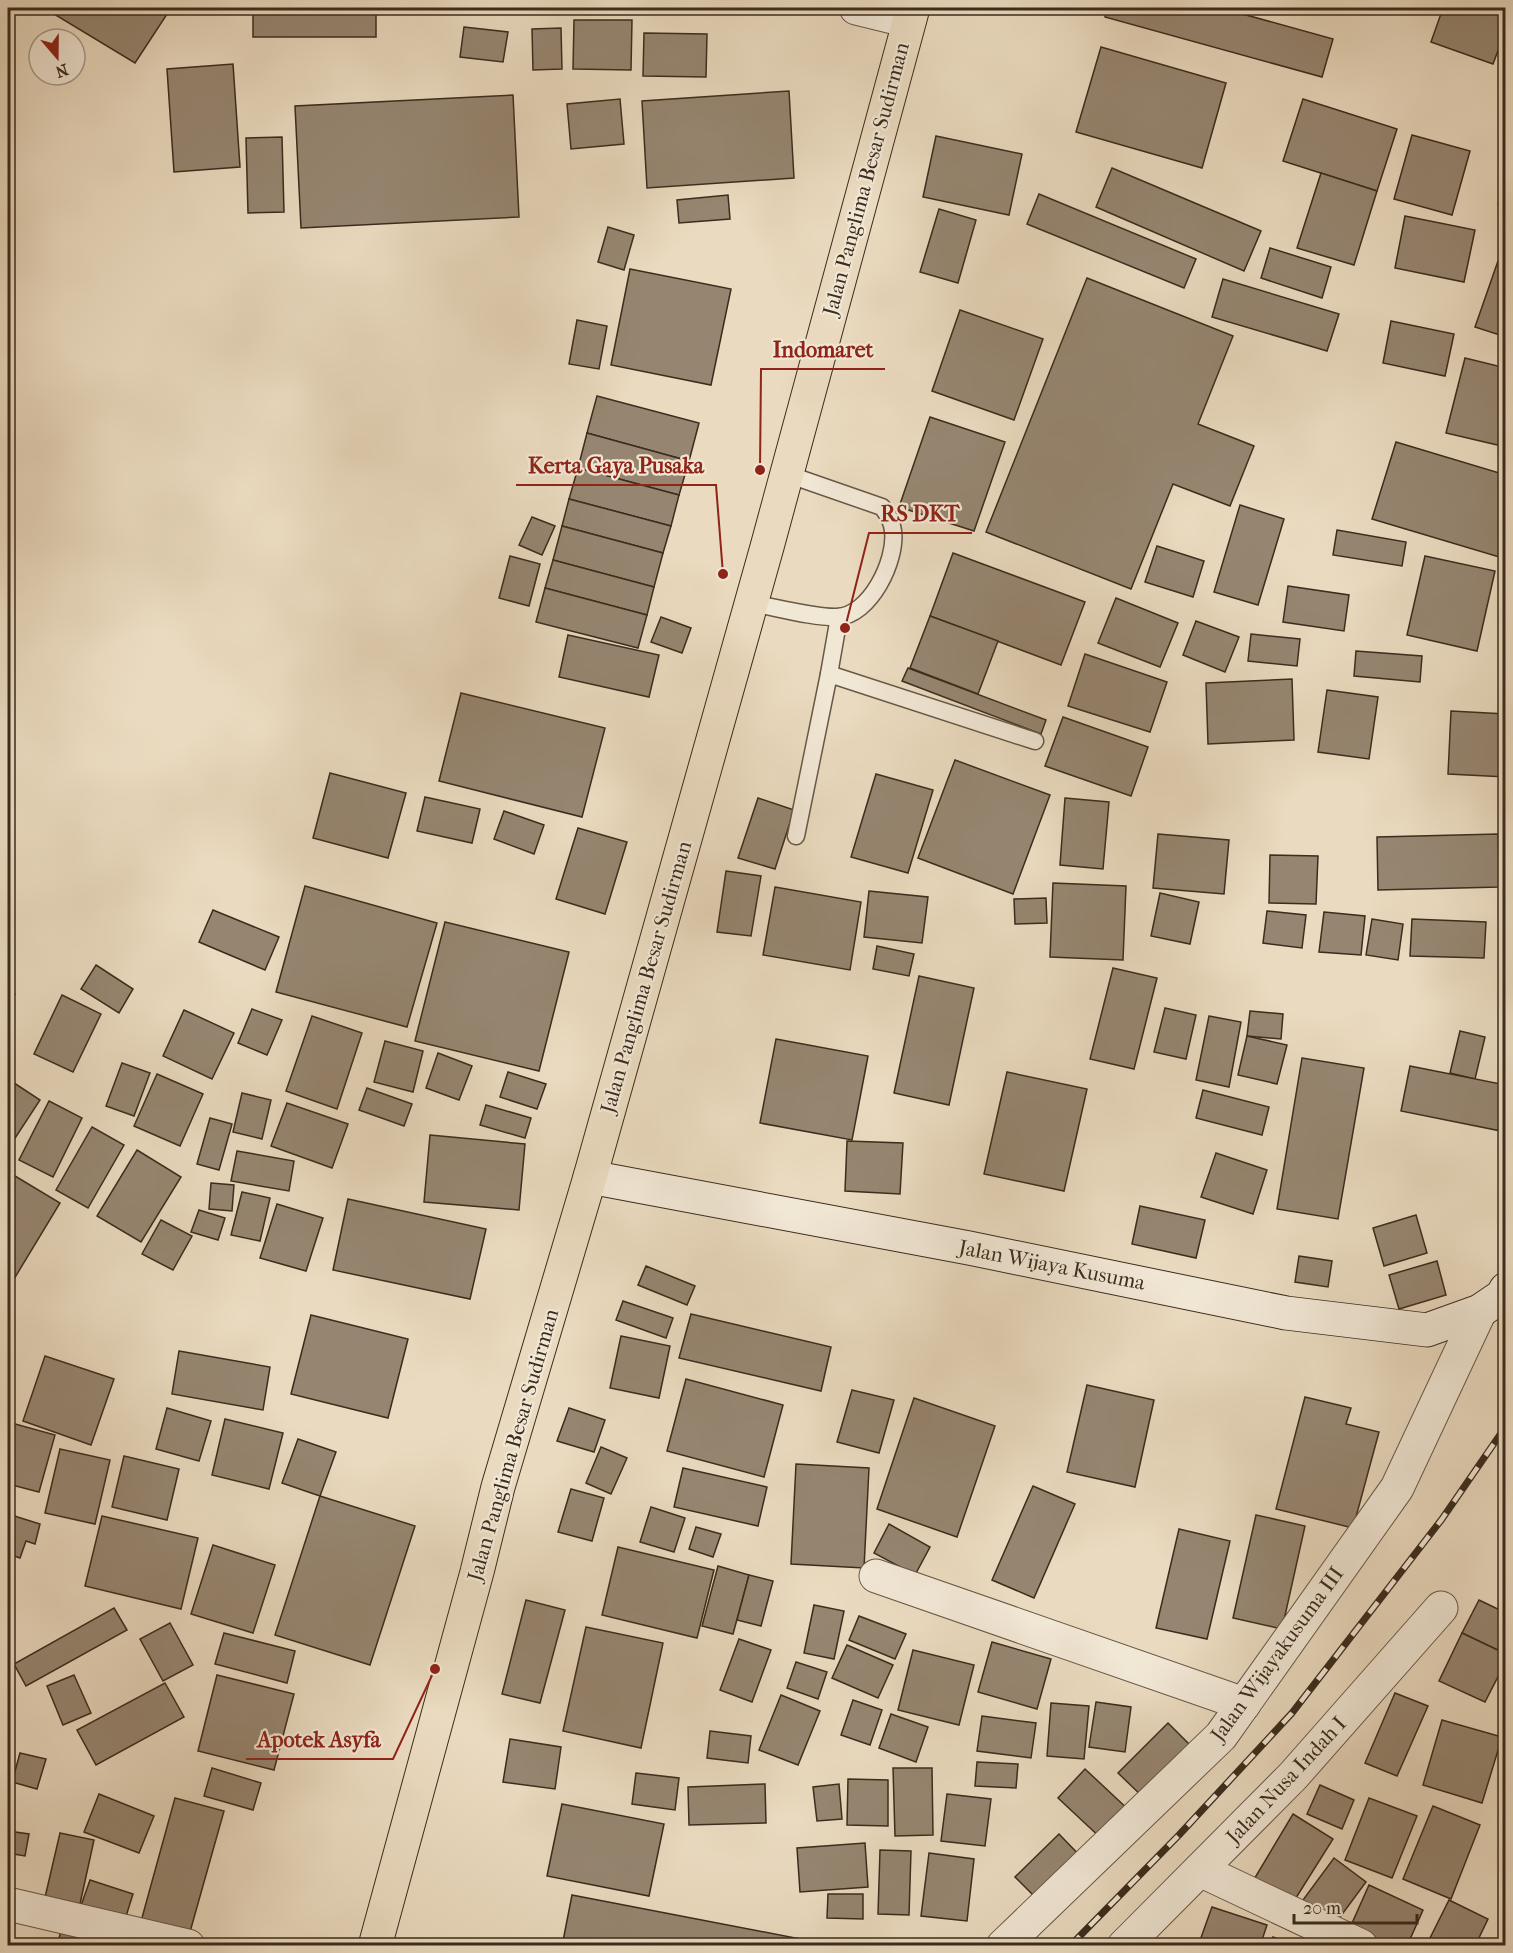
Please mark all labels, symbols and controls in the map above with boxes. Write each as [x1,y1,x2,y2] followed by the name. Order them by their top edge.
[27,27,87,87] north arrow
[817,40,914,320] street label: Jalan Panglima Besar Sudirman
[52,60,71,82] text: N
[761,329,885,369] callout: Indomaret
[773,337,875,363] text: Indomaret
[516,445,716,485] callout: Kerta Gaya Pusaka
[528,453,705,479] text: Kerta Gaya Pusaka
[869,493,972,533] callout: RS DKT
[881,501,961,527] text: RS DKT
[595,838,696,1118] street label: Jalan Panglima Besar Sudirman
[955,1235,1148,1295] street label: Jalan Wijaya Kusuma
[462,1306,563,1586] street label: Jalan Panglima Besar Sudirman
[1204,1562,1348,1748] street label: Jalan Wijayakusuma III
[1220,1712,1351,1850] street label: Jalan Nusa Indah I
[246,1719,393,1759] callout: Apotek Asyfa
[255,1727,382,1753] text: Apotek Asyfa
[1294,1887,1417,1925] scale bar
[1303,1898,1341,1919] text: 20 m

